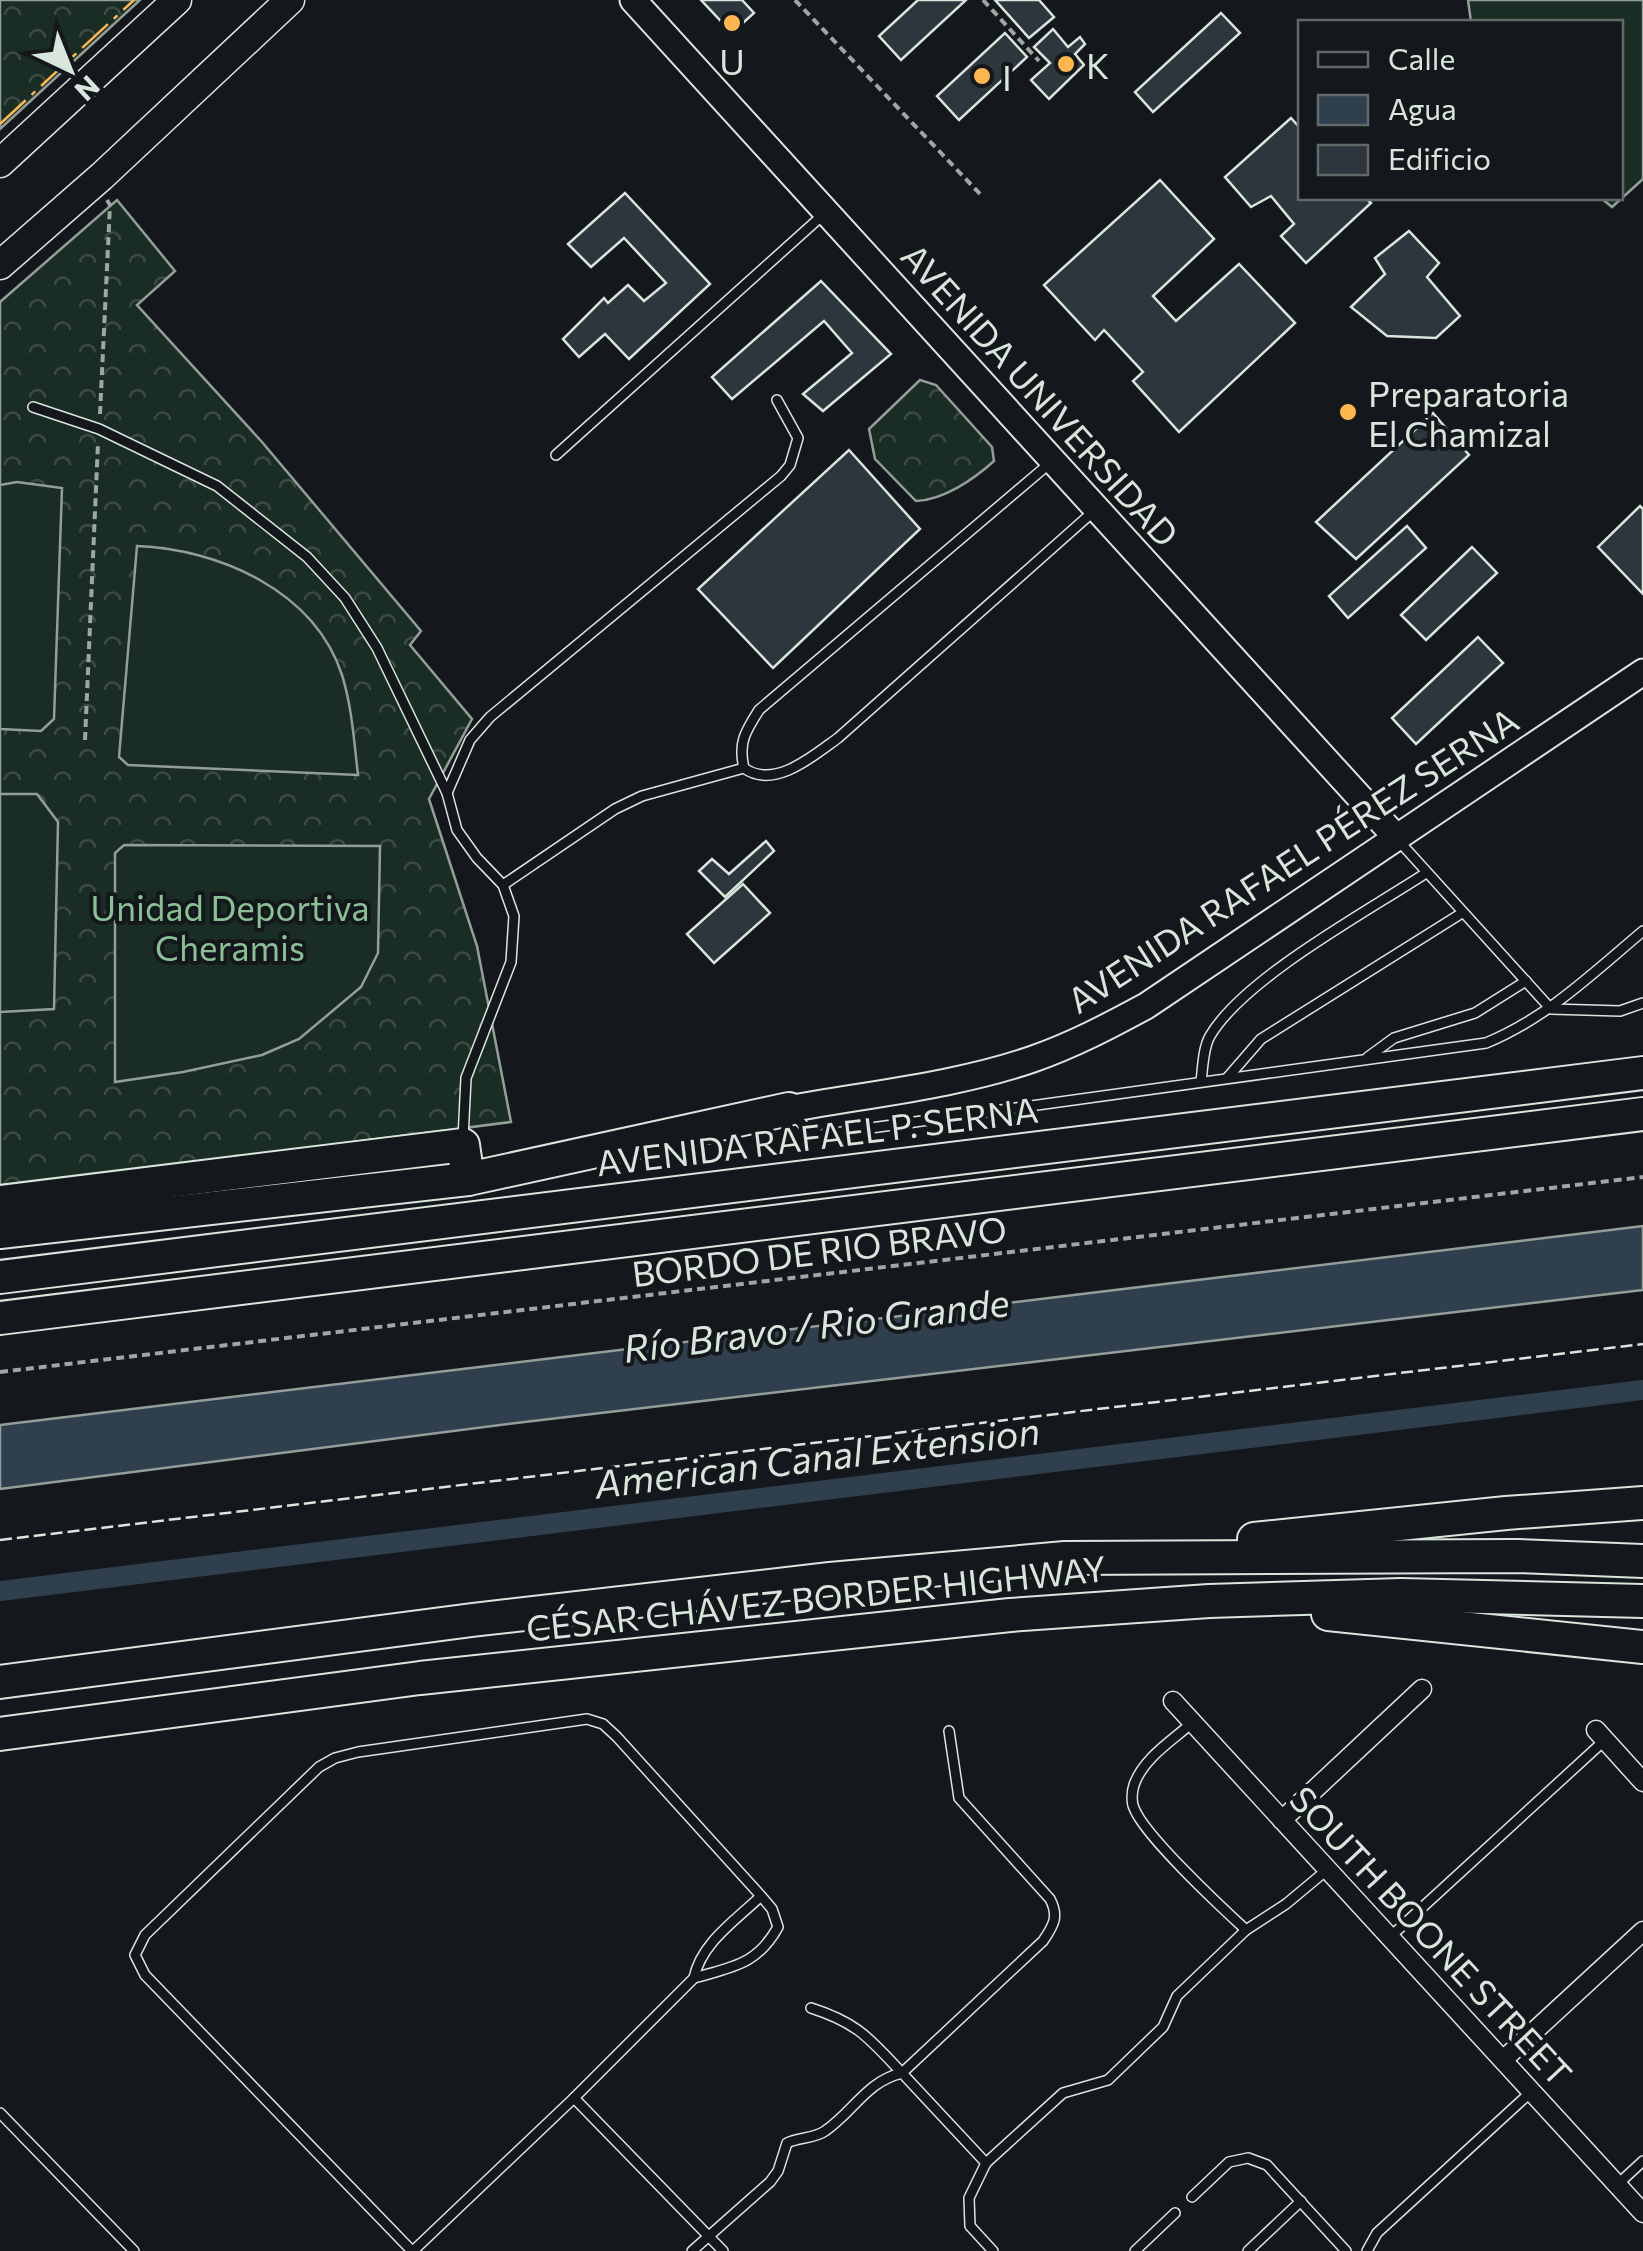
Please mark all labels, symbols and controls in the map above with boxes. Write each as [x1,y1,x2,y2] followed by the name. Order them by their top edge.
[721,12,743,34] marker: U
[20,20,120,120] north arrow
[1298,20,1623,200] legend
[719,39,745,82] place label: U
[1388,39,1455,76] text: Calle
[1086,43,1110,86] place label: K
[1055,53,1077,75] marker: K
[1002,55,1012,98] place label: I
[971,65,993,87] marker: I
[68,69,107,109] text: N
[1388,89,1457,126] text: Agua
[1388,139,1491,176] text: Edificio
[893,234,1189,554] street label: AVENIDA UNIVERSIDAD
[1368,371,1569,454] place label: Preparatoria El Chamizal
[1337,401,1359,423] marker: Preparatoria El Chamizal
[1059,697,1525,1021] street label: AVENIDA RAFAEL PÉREZ SERNA
[90,885,370,968] park label: Unidad Deportiva Cheramis
[594,1087,1040,1183] street label: AVENIDA RAFAEL P. SERNA
[629,1206,1009,1294] street label: BORDO DE RIO BRAVO
[620,1277,1012,1371] water label: Río Bravo / Rio Grande
[591,1405,1042,1507] water label: American Canal Extension
[524,1545,1108,1649] street label: CÉSAR CHÁVEZ BORDER HIGHWAY
[1282,1776,1582,2094] street label: SOUTH BOONE STREET

